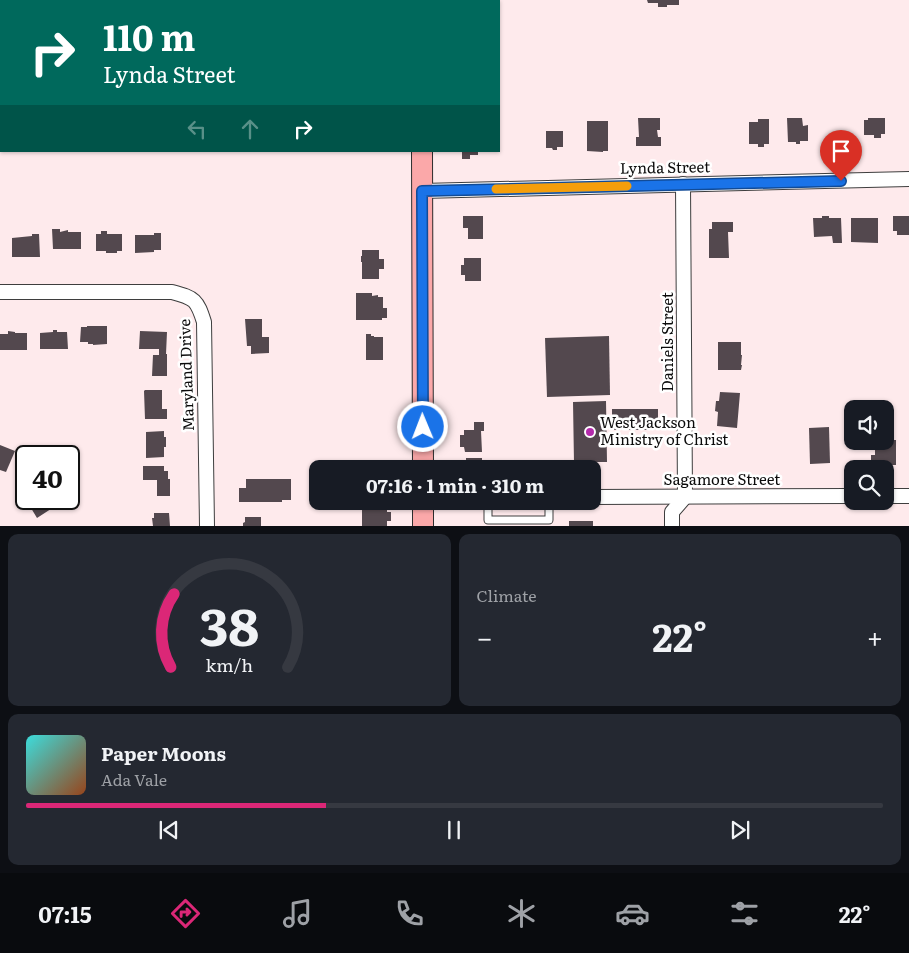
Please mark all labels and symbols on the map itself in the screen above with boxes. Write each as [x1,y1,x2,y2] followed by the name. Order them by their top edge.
[820,130,862,181] pin
[620,154,710,179] street label: Lynda Street
[655,292,678,392] street label: Daniels Street
[172,318,199,432] street label: Maryland Drive
[396,400,448,452] position arrow
[600,410,728,450] place label: West Jackson Ministry of Christ
[584,426,596,438] marker: West Jackson Ministry of Christ
[15,445,80,510] speed limit sign: 40
[664,467,780,490] street label: Sagamore Street

